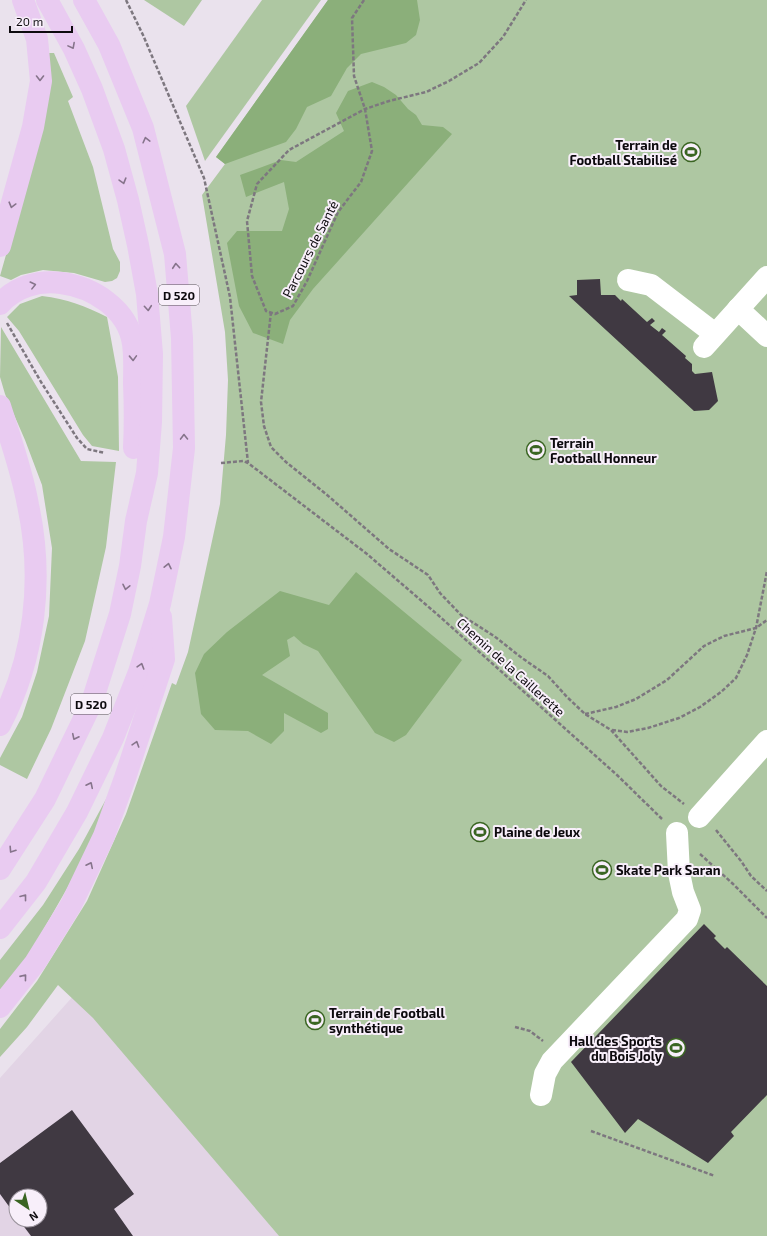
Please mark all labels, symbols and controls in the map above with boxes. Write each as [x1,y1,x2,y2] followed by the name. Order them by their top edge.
[10,8,72,34] scale bar
[16,14,43,28] text: 20 m
[68,42,75,49] one-way arrow
[36,75,44,81] one-way arrow
[142,136,150,143] one-way arrow
[569,137,677,168] place label: Terrain de Football Stabilisé
[680,141,702,163] sports icon: Terrain de Football Stabilisé
[118,177,127,184] one-way arrow
[279,198,341,300] street label: Parcours de Santé
[8,201,17,208] one-way arrow
[172,263,181,269] one-way arrow
[30,282,36,290] one-way arrow
[159,285,199,305] road number: D 520
[143,305,152,311] one-way arrow
[129,355,138,361] one-way arrow
[180,434,188,440] one-way arrow
[550,435,657,466] place label: Terrain Football Honneur
[525,439,547,461] sports icon: Terrain Football Honneur
[163,563,171,569] one-way arrow
[122,584,131,591] one-way arrow
[454,614,568,720] street label: Chemin de la Caillerette
[136,663,145,670] one-way arrow
[71,694,111,714] road number: D 520
[72,732,80,740] one-way arrow
[131,740,140,747] one-way arrow
[85,782,93,790] one-way arrow
[469,821,491,843] sports icon: Plaine de Jeux
[494,824,581,840] place label: Plaine de Jeux
[9,846,17,853] one-way arrow
[591,859,613,881] sports icon: Skate Park Saran
[85,862,93,869] one-way arrow
[616,862,721,878] place label: Skate Park Saran
[19,895,26,902] one-way arrow
[20,974,27,981] one-way arrow
[329,1005,446,1036] place label: Terrain de Football synthétique
[304,1009,326,1031] sports icon: Terrain de Football synthétique
[569,1033,663,1064] place label: Hall des Sports du Bois Joly
[665,1037,687,1059] sports icon: Hall des Sports du Bois Joly
[8,1188,48,1228] north arrow
[27,1209,41,1224] text: N

